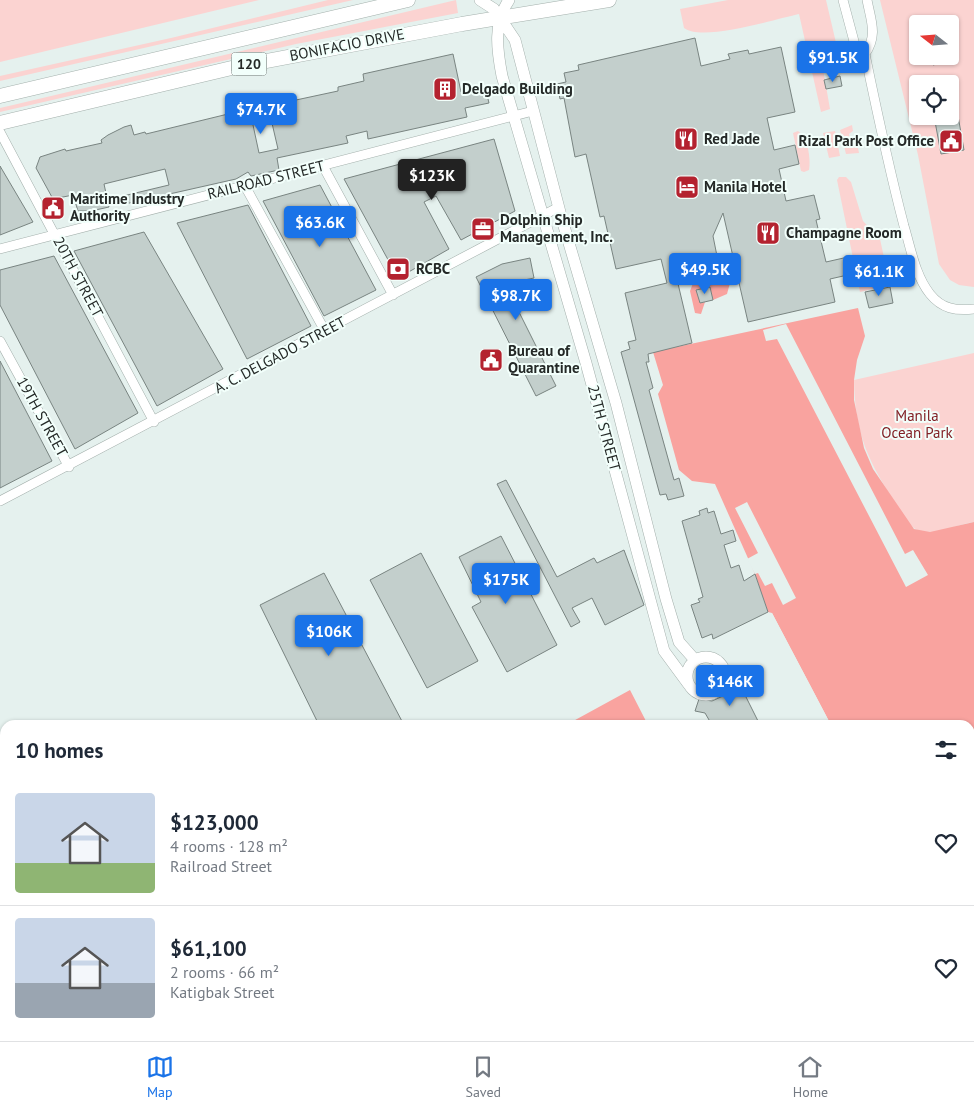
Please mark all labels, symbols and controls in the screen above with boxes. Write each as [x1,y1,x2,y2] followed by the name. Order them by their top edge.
[909,15,959,65] north arrow
[909,15,959,125] map controls
[288,24,406,65] street label: BONIFACIO DRIVE
[792,41,874,83] pin: $91.5K
[808,47,858,67] text: $91.5K
[232,52,266,76] road number: 120
[909,75,959,125] button: locate
[432,76,458,102] building icon: Delgado Building
[462,79,573,98] place label: Delgado Building
[220,92,302,135] pin: $74.7K
[236,99,286,119] text: $74.7K
[673,126,699,152] restaurant icon: Red Jade
[938,128,964,154] public building icon: Rizal Park Post Office
[704,129,760,148] place label: Red Jade
[799,131,934,150] place label: Rizal Park Post Office
[205,156,327,203] street label: RAILROAD STREET
[397,158,467,201] pin: $123K
[409,165,455,185] text: $123K
[674,174,700,200] hotel icon: Manila Hotel
[704,177,787,196] place label: Manila Hotel
[70,189,185,225] place label: Maritime Industry Authority
[40,195,66,221] public building icon: Maritime Industry Authority
[279,206,361,248] pin: $63.6K
[500,210,613,246] place label: Dolphin Ship Management, Inc.
[295,212,345,232] text: $63.6K
[470,216,496,242] office icon: Dolphin Ship Management, Inc.
[755,220,781,246] restaurant icon: Champagne Room
[786,223,902,242] place label: Champagne Room
[49,233,108,321] street label: 20TH STREET
[664,252,746,295] pin: $49.5K
[838,254,920,297] pin: $61.1K
[385,256,411,282] bank icon: RCBC
[416,259,451,278] place label: RCBC
[680,259,730,279] text: $49.5K
[854,261,904,281] text: $61.1K
[475,278,557,321] pin: $98.7K
[491,285,541,305] text: $98.7K
[211,312,349,397] street label: A. C. DELGADO STREET
[508,341,580,377] place label: Bureau of Quarantine
[478,347,504,373] public building icon: Bureau of Quarantine
[13,373,72,461] street label: 19TH STREET
[584,383,625,474] street label: 25TH STREET
[881,406,954,442] park label: Manila Ocean Park
[471,562,541,605] pin: $175K
[483,569,529,589] text: $175K
[294,614,364,657] pin: $106K
[306,621,352,641] text: $106K
[695,664,765,707] pin: $146K
[707,671,753,691] text: $146K
[932,736,960,764] icon: filters
[15,737,103,764] text: 10 homes
[170,809,259,836] text: $123,000
[55,813,115,873] icon: home
[932,829,960,857] icon: heart
[170,836,288,856] text: 4 rooms · 128 m²
[170,856,272,876] text: Railroad Street
[170,935,247,962] text: $61,100
[55,938,115,998] icon: home
[932,954,960,982] icon: heart
[170,962,279,982] text: 2 rooms · 66 m²
[170,982,274,1002] text: Katigbak Street
[146,1053,174,1101] tab: Map
[465,1053,501,1101] tab: Saved
[793,1053,828,1101] tab: Home

